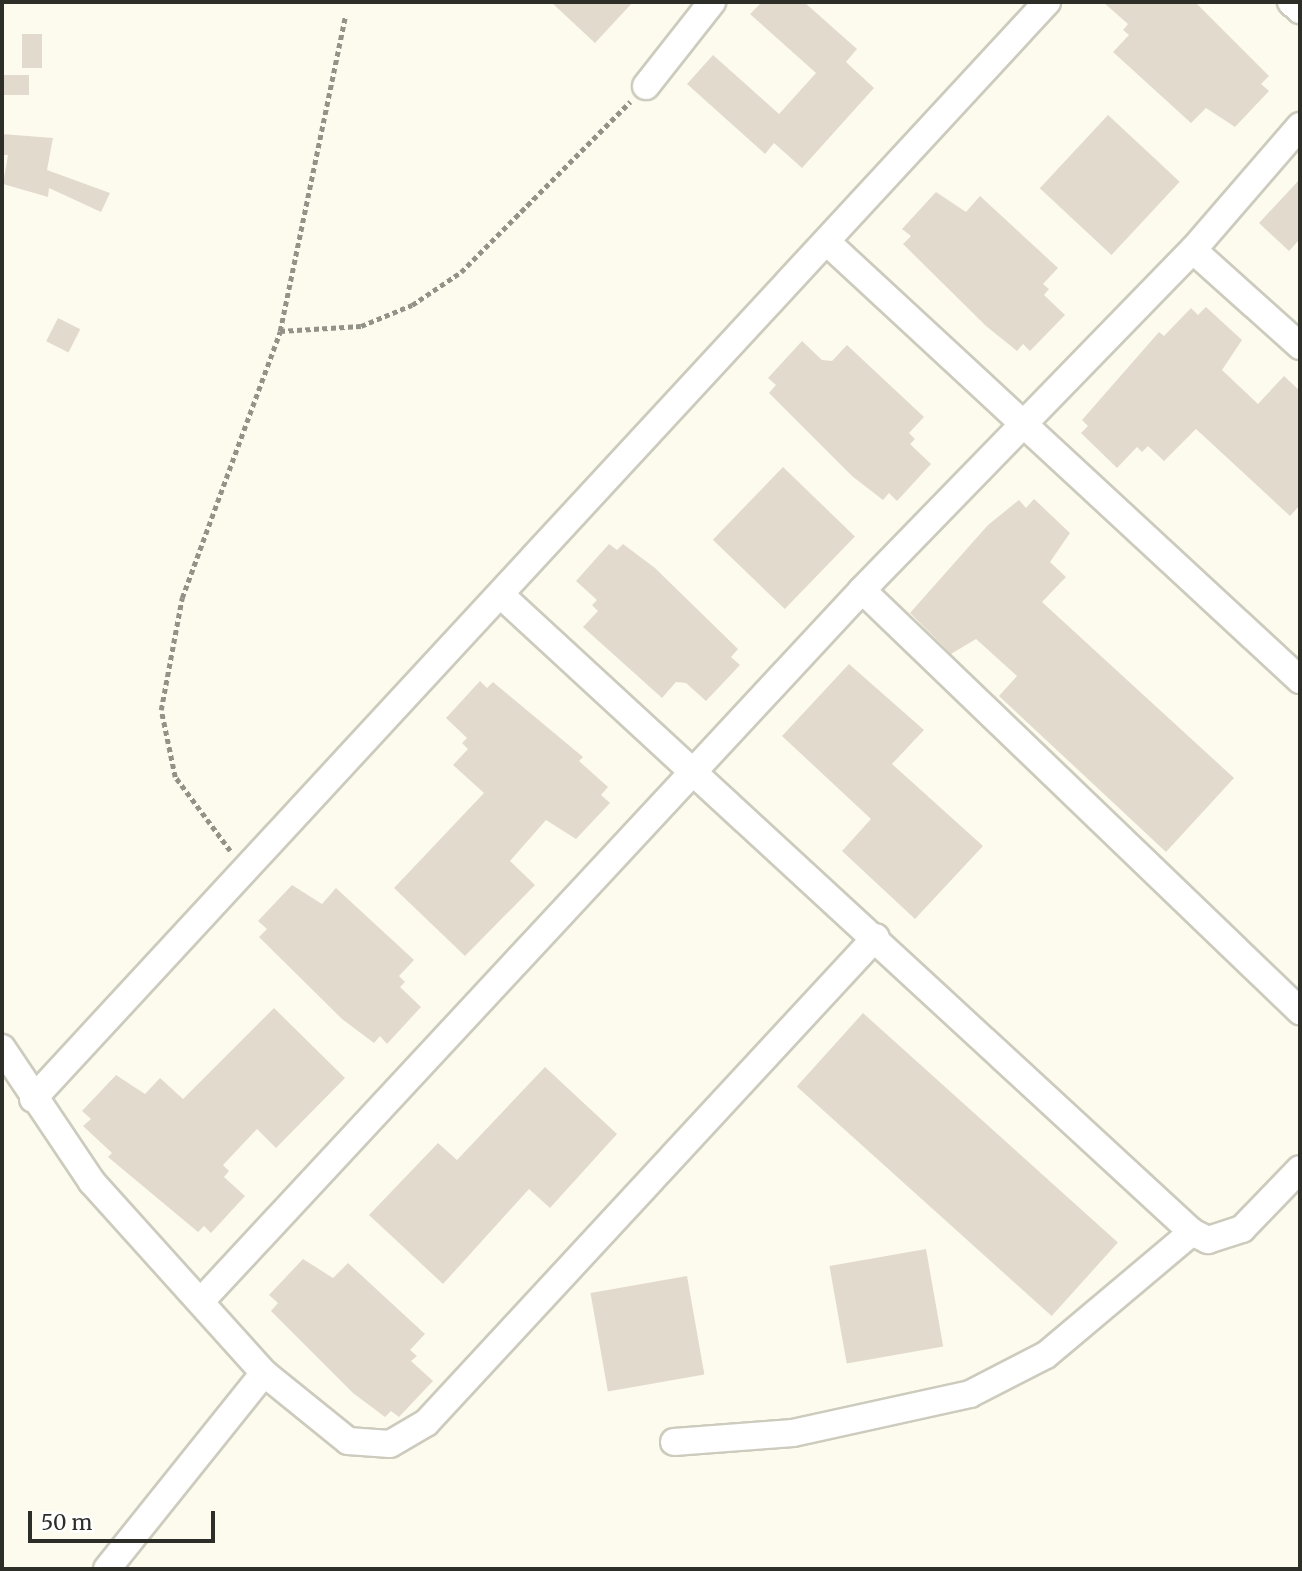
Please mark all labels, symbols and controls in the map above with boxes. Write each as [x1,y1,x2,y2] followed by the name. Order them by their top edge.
[32,1498,219,1542] scale bar
[41,1509,92,1536] text: 50 m

